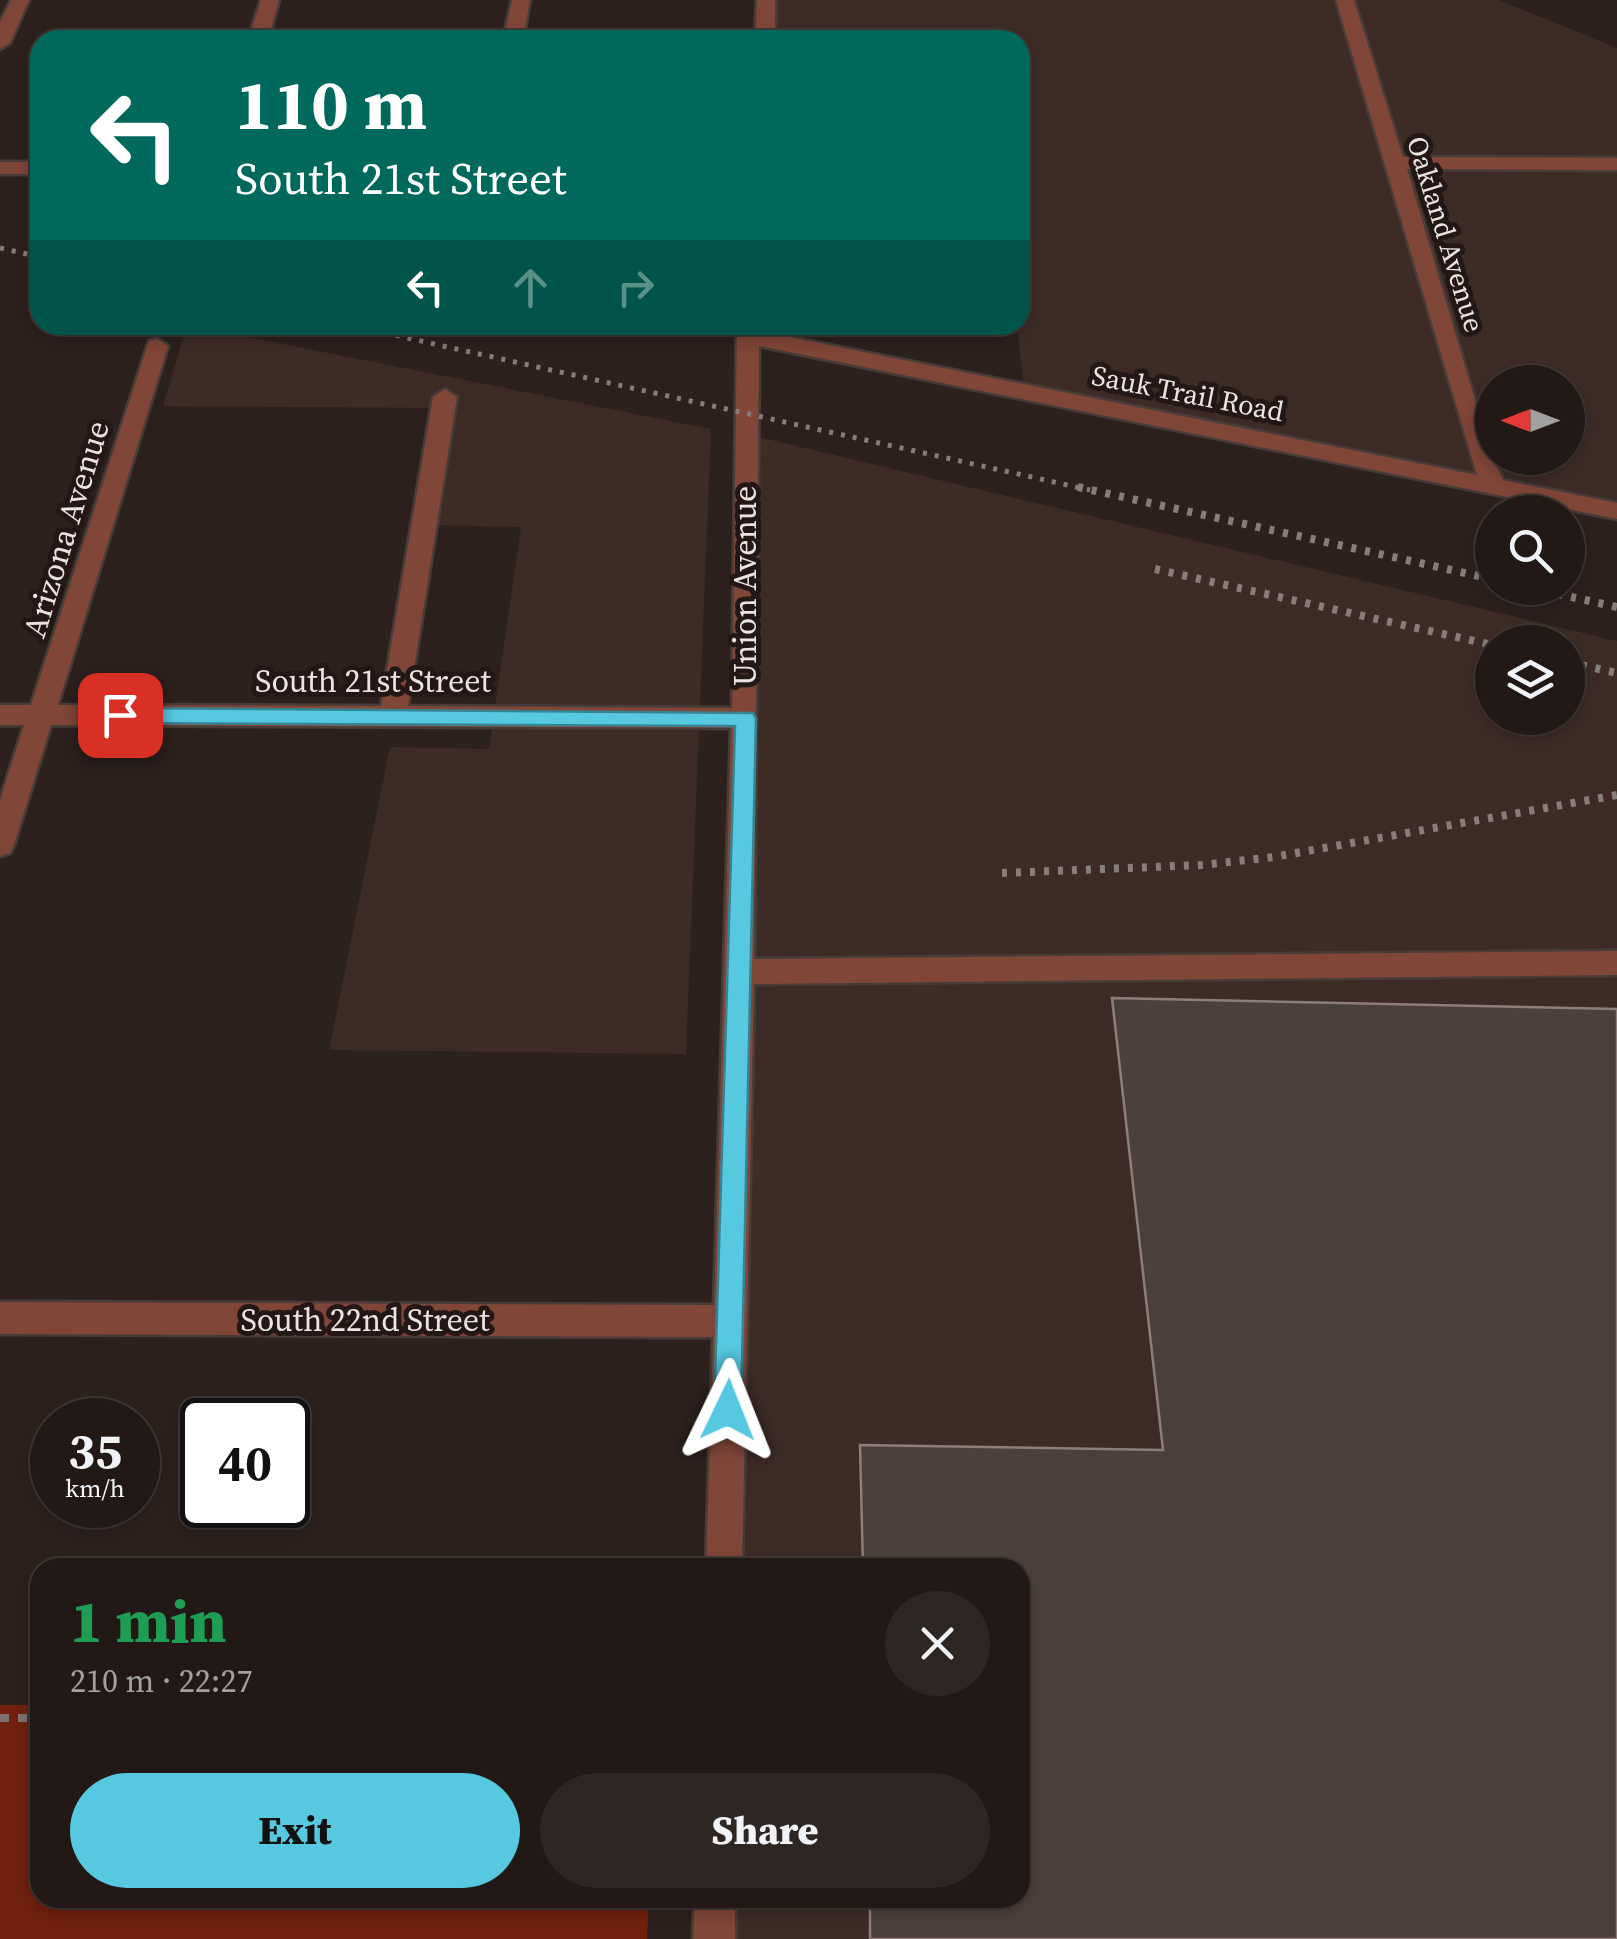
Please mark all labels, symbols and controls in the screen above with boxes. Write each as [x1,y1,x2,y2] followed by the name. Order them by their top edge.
[235,56,427,152] text: 110 m
[70,70,200,200] icon: left
[1398,131,1494,337] street label: Oakland Avenue
[235,147,567,209] text: South 21st Street
[398,260,453,315] icon: left
[503,260,558,315] icon: ahead
[608,260,663,315] icon: right
[1089,356,1287,430] street label: Sauk Trail Road
[1475,365,1585,475] north arrow
[1475,365,1585,735] map controls
[12,415,120,643] street label: Arizona Avenue
[723,486,767,686] street label: Union Avenue
[1475,495,1585,605] button: search
[1475,625,1585,735] button: layers
[255,659,492,703] street label: South 21st Street
[78,673,163,758] pin
[93,688,148,743] icon: arrive
[240,1298,490,1342] street label: South 22nd Street
[676,1358,780,1462] position arrow
[180,1398,310,1528] speed limit sign: 40
[68,1416,122,1485] text: 35
[65,1471,125,1505] text: km/h
[70,1580,226,1662] text: 1 min
[885,1591,990,1696] button: close
[70,1659,252,1703] text: 210 m · 22:27
[70,1773,520,1888] button: Exit
[540,1773,990,1888] button: Share

